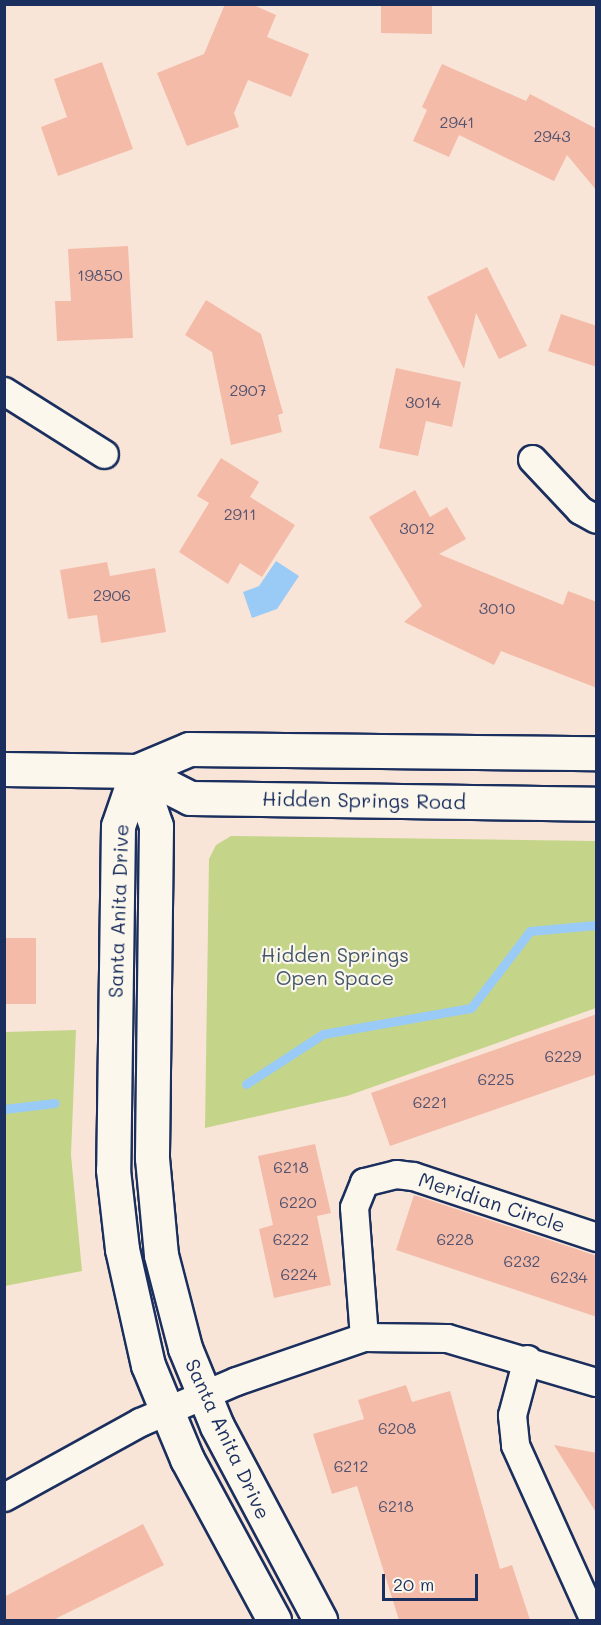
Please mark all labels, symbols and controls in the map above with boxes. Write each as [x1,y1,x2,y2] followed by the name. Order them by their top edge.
[440,112,474,132] house number: 2941
[533,126,571,146] house number: 2943
[77,265,123,285] house number: 19850
[229,380,267,400] house number: 2907
[405,392,441,412] house number: 3014
[224,504,256,524] house number: 2911
[399,518,435,538] house number: 3012
[93,585,131,605] house number: 2906
[479,598,515,618] house number: 3010
[262,786,466,814] street label: Hidden Springs Road
[103,824,133,998] street label: Santa Anita Drive
[261,942,409,989] park label: Hidden Springs Open Space
[545,1046,581,1066] house number: 6229
[478,1069,514,1089] house number: 6225
[413,1092,447,1112] house number: 6221
[273,1157,309,1177] house number: 6218
[416,1167,568,1237] street label: Meridian Circle
[279,1192,317,1212] house number: 6220
[273,1229,309,1249] house number: 6222
[436,1229,474,1249] house number: 6228
[504,1251,540,1271] house number: 6232
[281,1264,317,1284] house number: 6224
[550,1267,588,1287] house number: 6234
[180,1355,276,1523] street label: Santa Anita Drive
[378,1418,416,1438] house number: 6208
[334,1456,368,1476] house number: 6212
[378,1496,414,1516] house number: 6218
[385,1562,481,1600] scale bar
[393,1572,434,1596] text: 20 m

